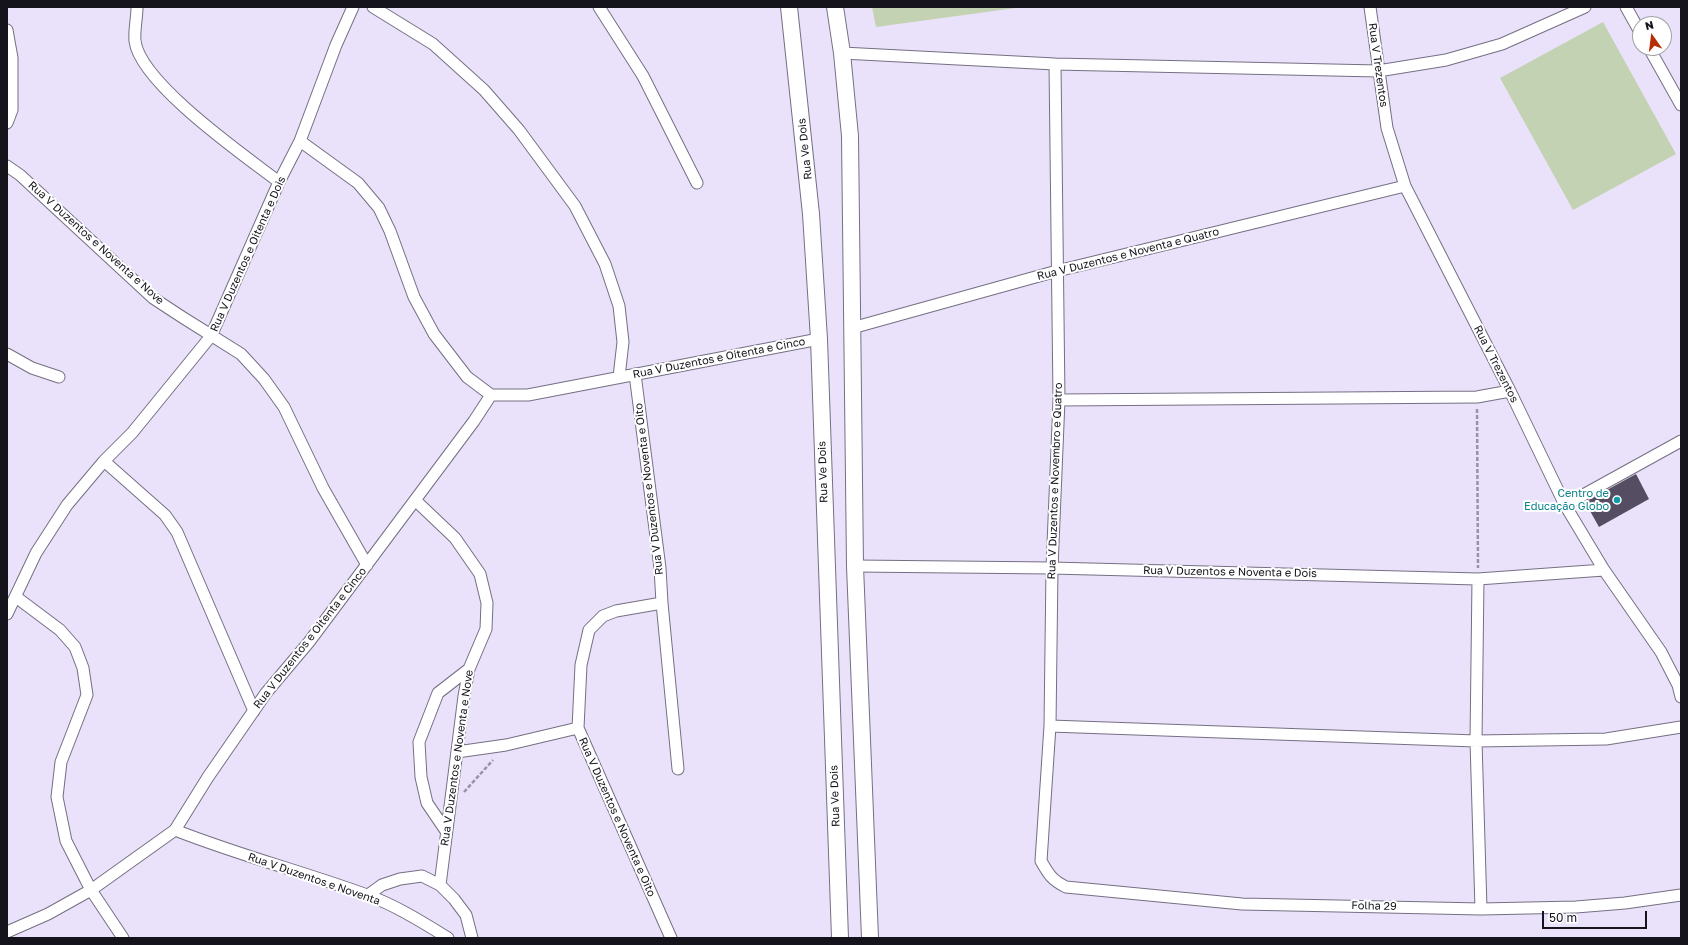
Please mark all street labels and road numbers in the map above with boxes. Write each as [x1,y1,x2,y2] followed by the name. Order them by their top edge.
[1366,22,1390,108] street label: Rua V Trezentos
[795,118,815,180] street label: Rua Ve Dois
[208,174,288,334] street label: Rua V Duzentos e Oitenta e Dois
[25,179,167,307] street label: Rua V Duzentos e Noventa e Nove
[1036,225,1220,283] street label: Rua V Duzentos e Noventa e Quatro
[1471,323,1521,405] street label: Rua V Trezentos
[632,335,806,381] street label: Rua V Duzentos e Oitenta e Cinco
[1045,382,1065,580] street label: Rua V Duzentos e Novembro e Quatro
[632,402,666,576] street label: Rua V Duzentos e Noventa e Oito
[815,441,831,503] street label: Rua Ve Dois
[1143,564,1317,580] street label: Rua V Duzentos e Noventa e Dois
[251,565,369,711] street label: Rua V Duzentos e Oitenta e Cinco
[438,669,476,847] street label: Rua V Duzentos e Noventa e Nove
[576,735,658,899] street label: Rua V Duzentos e Noventa e Oito
[827,765,843,827] street label: Rua Ve Dois
[246,850,382,908] street label: Rua V Duzentos e Noventa
[1351,899,1397,913] street label: Folha 29

